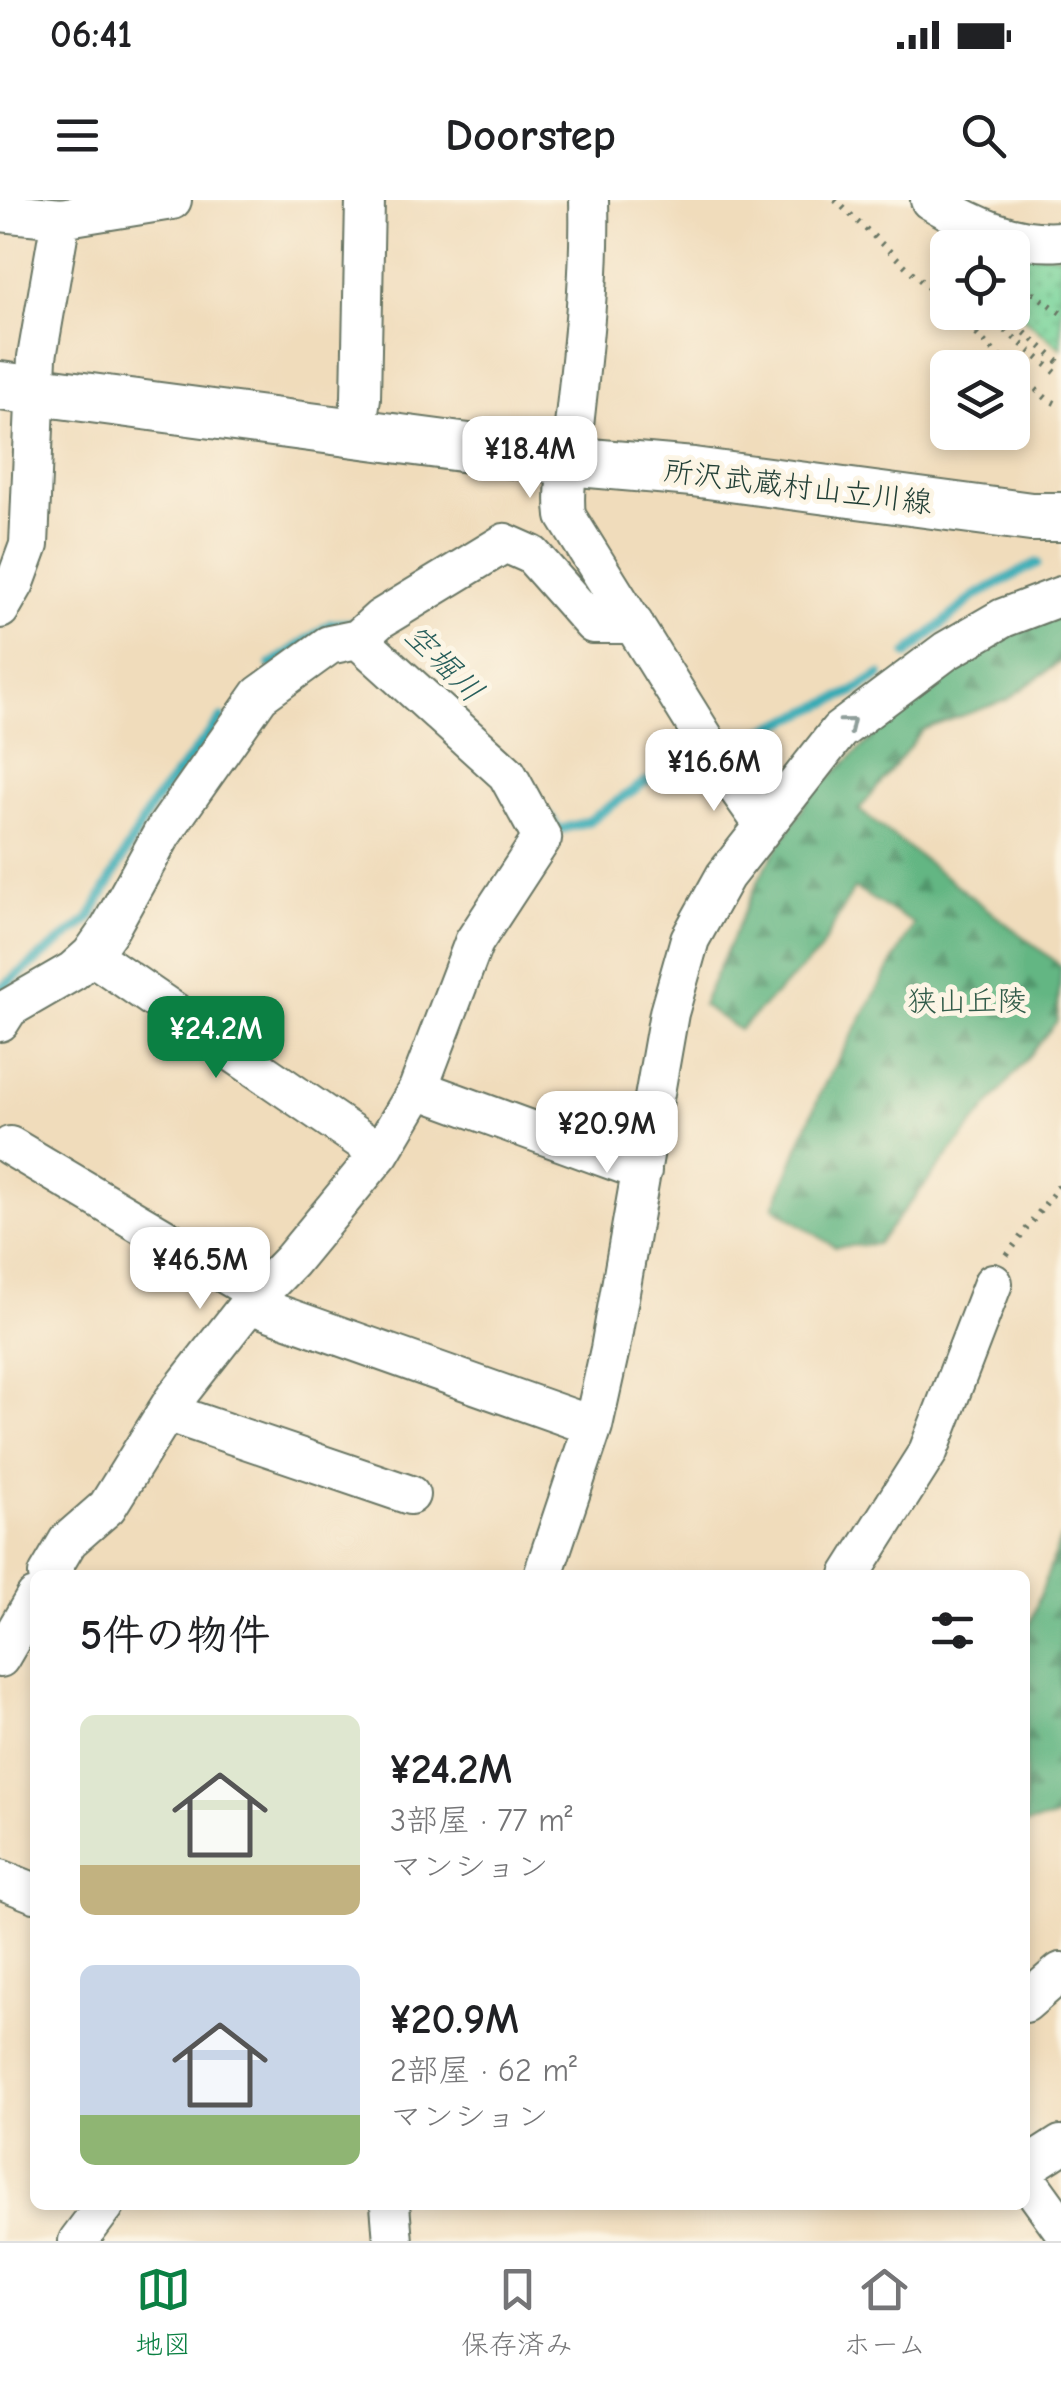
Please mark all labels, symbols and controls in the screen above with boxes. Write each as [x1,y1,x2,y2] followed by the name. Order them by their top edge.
[50,13,132,57] text: 06:41
[50,108,105,163] icon: menu
[956,108,1011,163] icon: search
[445,109,616,161] text: Doorstep
[930,230,1030,450] map controls
[930,230,1030,330] button: locate
[930,350,1030,450] button: layers
[449,416,611,501] pin: ¥18.4M
[484,430,576,467] text: ¥18.4M
[662,453,934,521] street label: 所沢武蔵村山立川線
[397,616,491,710] water label: 空堀川
[837,718,855,736] one-way arrow
[633,729,795,814] pin: ¥16.6M
[667,743,761,780] text: ¥16.6M
[907,984,1027,1019] park label: 狭山丘陵
[135,996,297,1081] pin: ¥24.2M
[169,1010,263,1047] text: ¥24.2M
[526,1091,688,1176] pin: ¥20.9M
[558,1105,656,1142] text: ¥20.9M
[119,1227,281,1312] pin: ¥46.5M
[152,1241,248,1278] text: ¥46.5M
[925,1603,980,1658] icon: filters
[80,1611,270,1660] text: 5件の物件
[390,1745,512,1794] text: ¥24.2M
[160,1755,280,1875] icon: home
[390,1802,573,1839] text: 3部屋 · 77 m²
[390,1848,549,1885] text: マンション
[390,1995,519,2044] text: ¥20.9M
[160,2005,280,2125] icon: home
[390,2052,577,2089] text: 2部屋 · 62 m²
[390,2098,549,2135] text: マンション
[135,2262,191,2362] tab: 地図
[461,2262,573,2362] tab: 保存済み
[843,2262,926,2362] tab: ホーム

